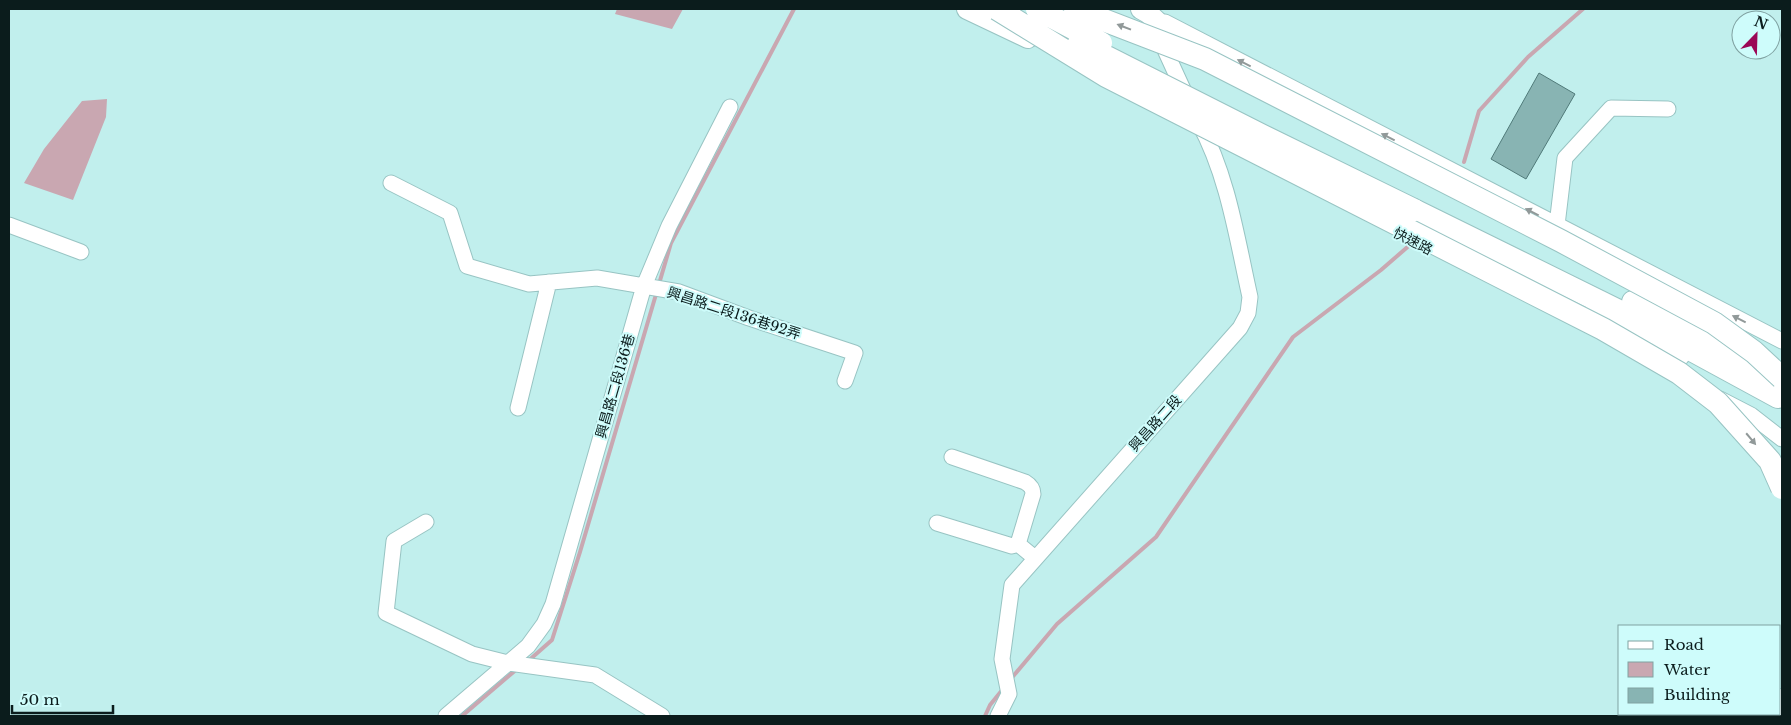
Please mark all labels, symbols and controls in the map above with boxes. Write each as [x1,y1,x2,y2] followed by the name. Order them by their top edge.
[1731,10,1781,60] north arrow
[1752,12,1771,34] text: N
[1116,23,1131,30] one-way arrow
[1236,59,1251,67] one-way arrow
[1381,133,1395,141] one-way arrow
[1525,208,1540,216] one-way arrow
[1390,223,1436,259] street label: 快速路
[665,283,803,343] street label: 興昌路二段136巷92弄
[1732,315,1746,323] one-way arrow
[591,332,639,440] street label: 興昌路二段136巷
[1125,391,1185,455] street label: 興昌路二段
[1745,433,1756,445] one-way arrow
[1618,625,1781,715] legend
[1664,635,1704,654] text: Road
[1663,660,1711,679] text: Water
[12,682,114,714] scale bar
[1664,685,1731,704] text: Building
[20,690,60,709] text: 50 m

